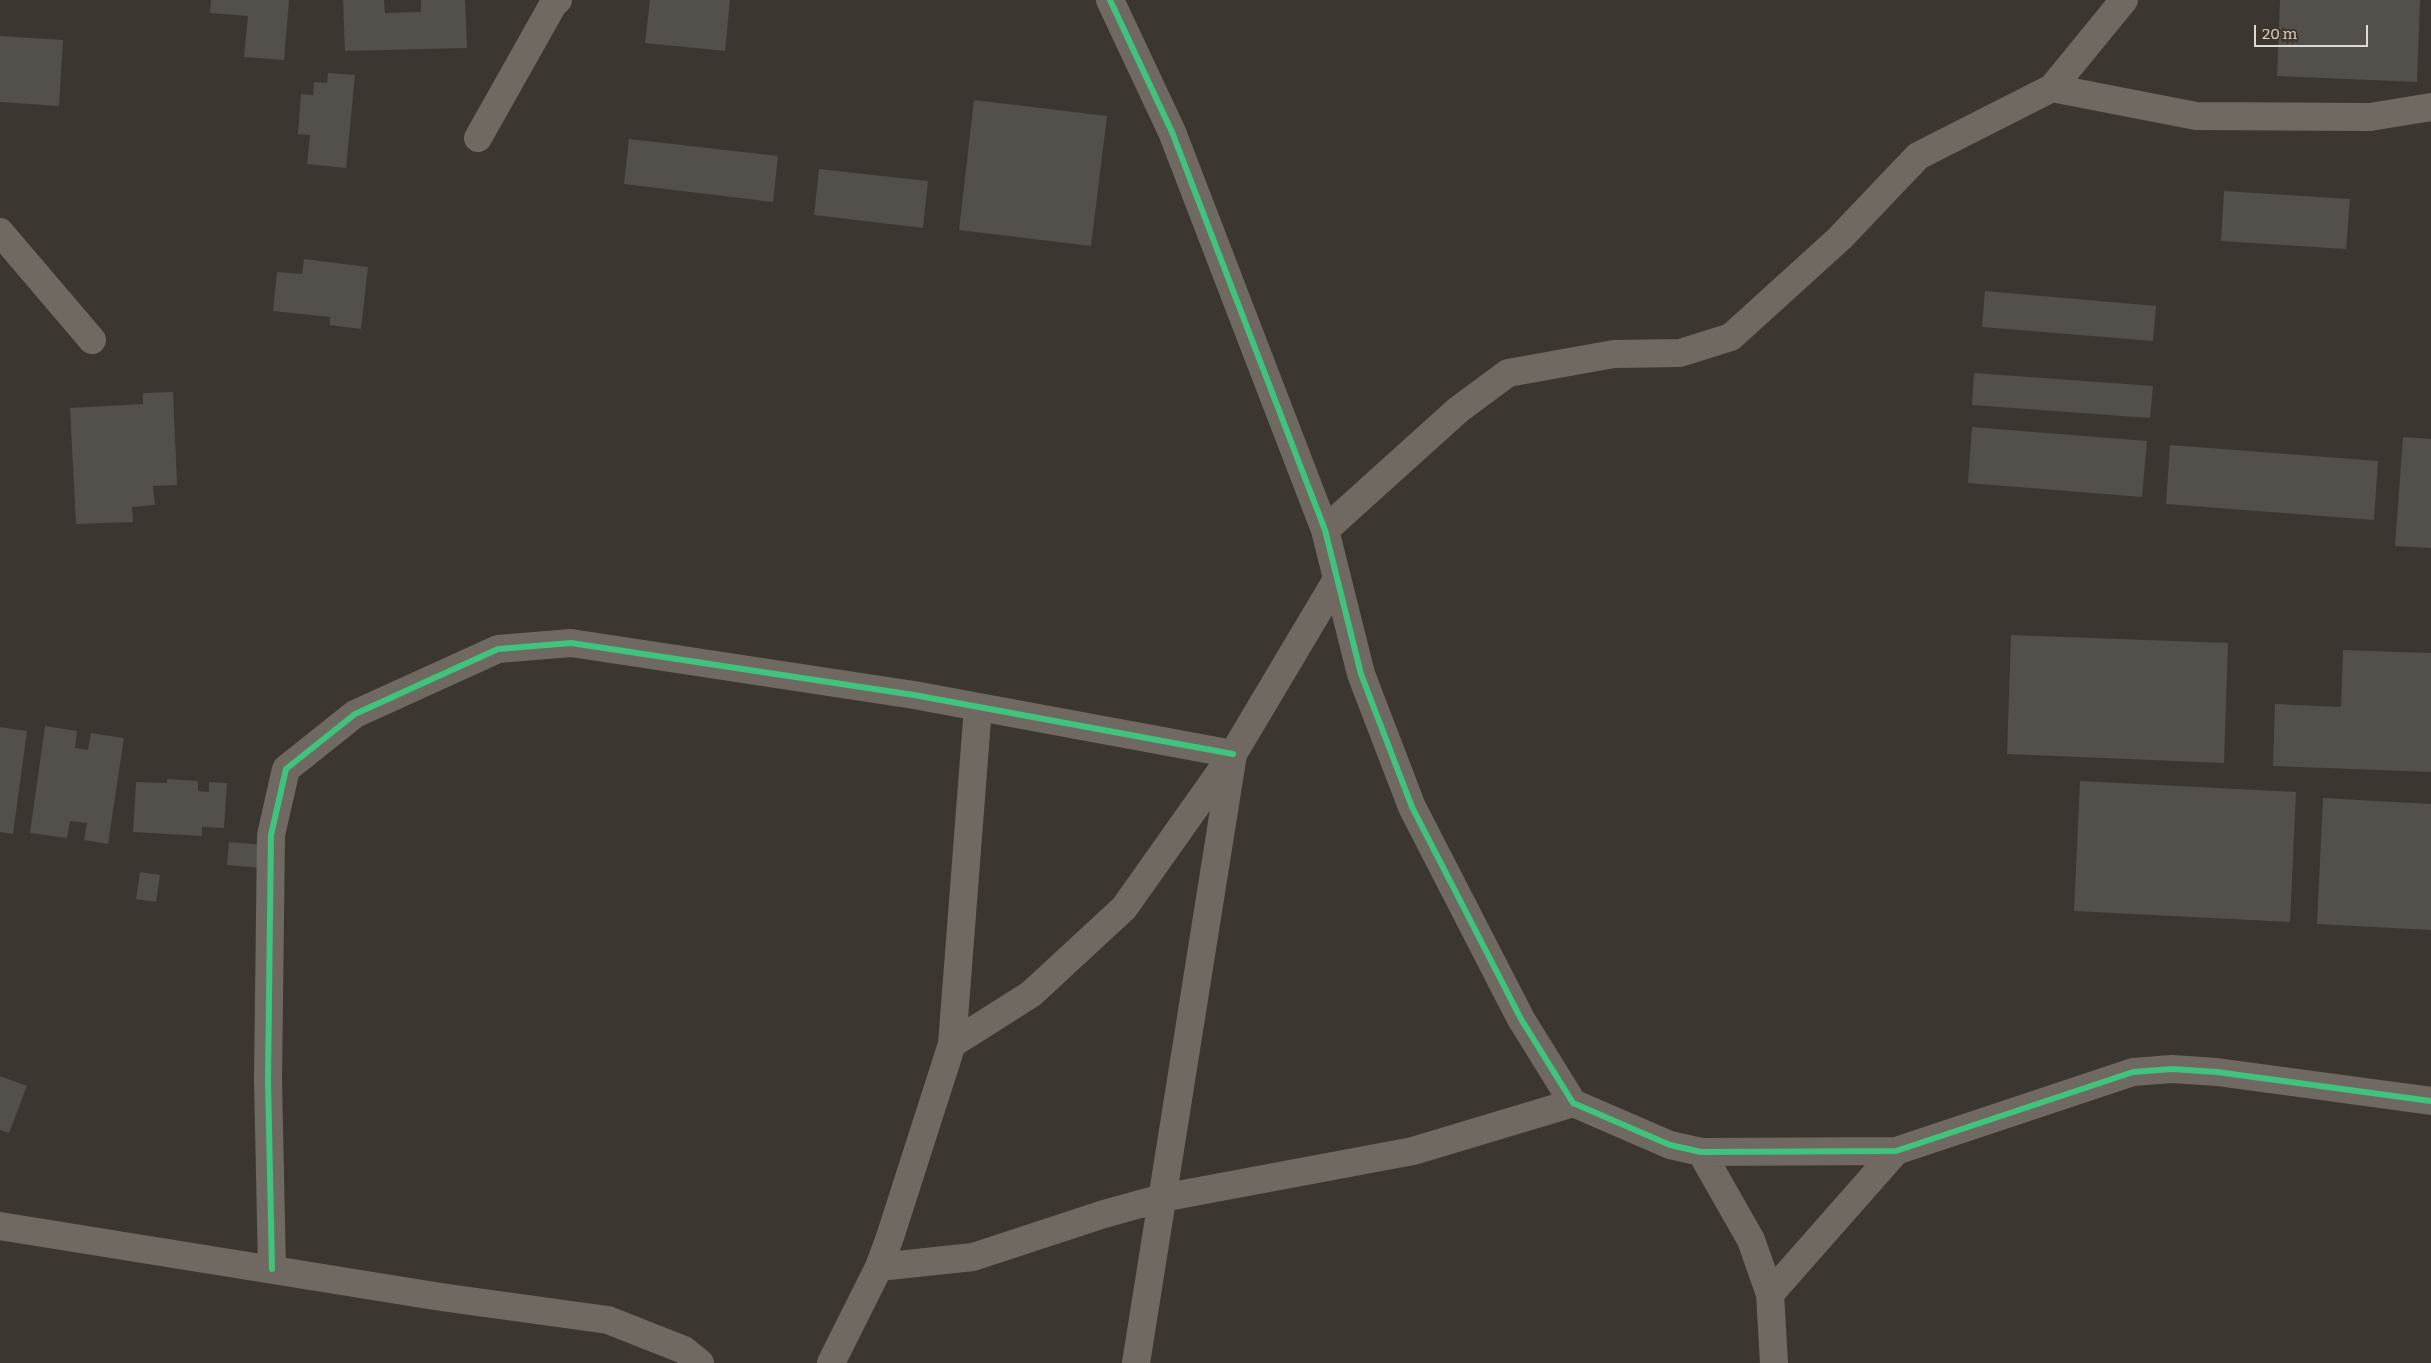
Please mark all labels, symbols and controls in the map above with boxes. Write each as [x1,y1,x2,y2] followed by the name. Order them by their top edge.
[2256,15,2370,47] scale bar
[2262,25,2297,43] text: 20 m

